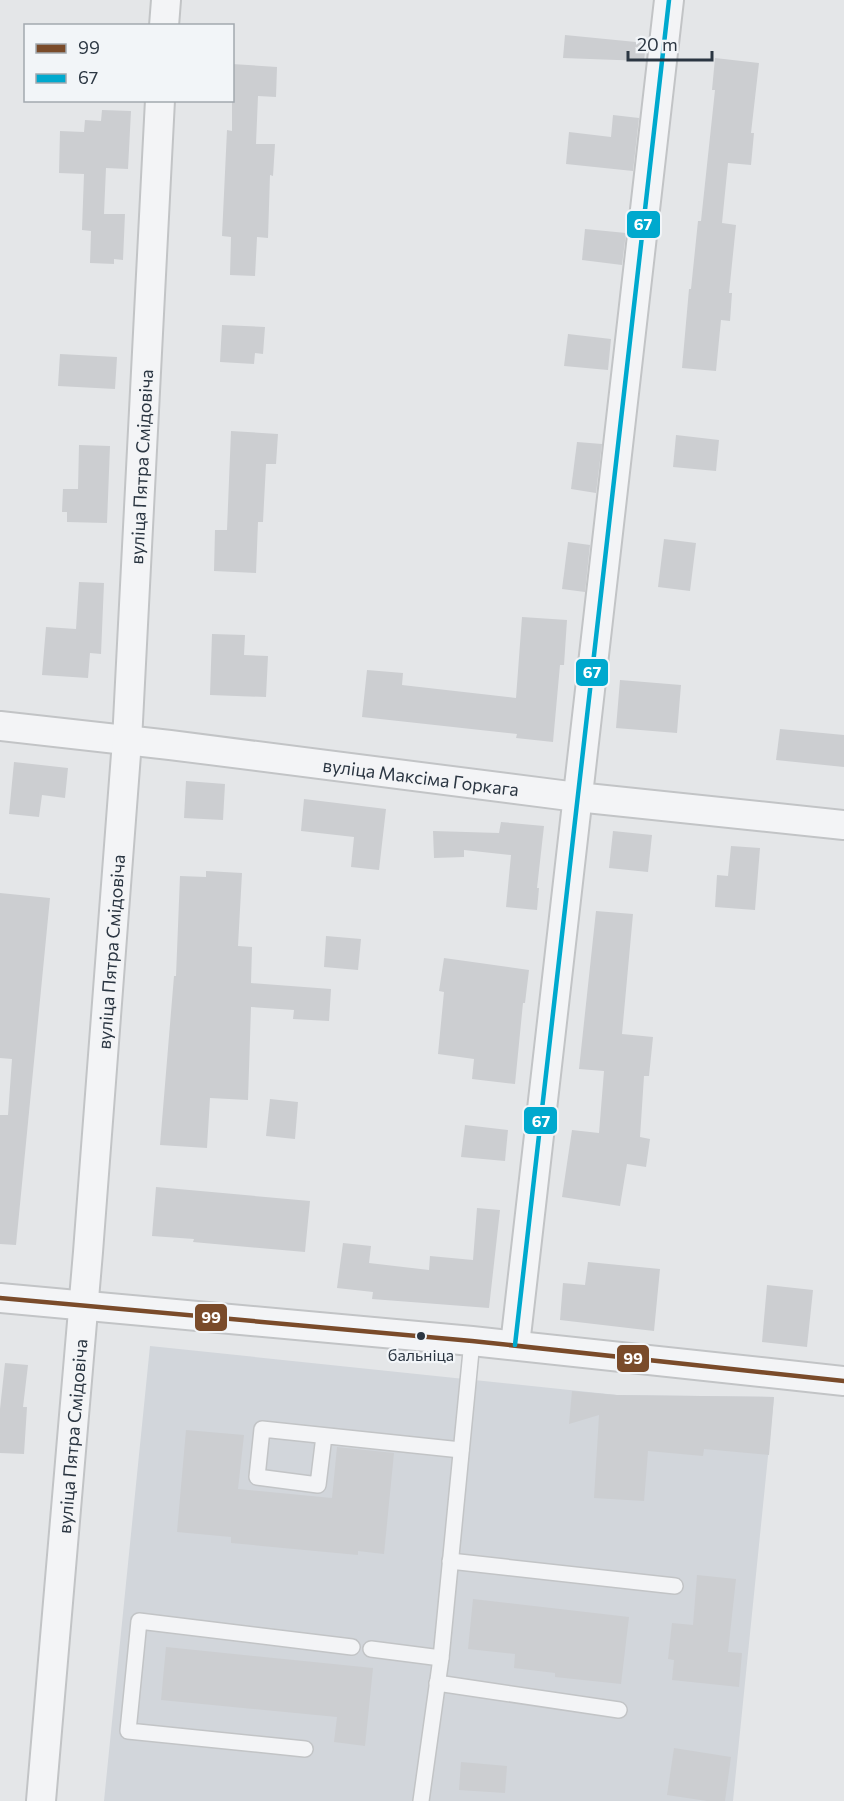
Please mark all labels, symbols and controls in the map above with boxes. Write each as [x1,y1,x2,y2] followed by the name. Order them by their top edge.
[24,24,234,102] legend
[628,24,712,62] scale bar
[637,33,678,55] text: 20 m
[78,36,100,58] text: 99
[78,66,98,88] text: 67
[626,210,661,239] line badge: 67
[634,214,652,233] text: 67
[125,369,157,565] street label: вуліца Пятра Смідовіча
[575,658,609,687] line badge: 67
[583,662,601,681] text: 67
[321,754,520,800] street label: вуліца Максіма Горкага
[92,854,129,1050] street label: вуліца Пятра Смідовіча
[523,1106,558,1135] line badge: 67
[532,1111,550,1130] text: 67
[194,1303,228,1332] line badge: 99
[201,1307,221,1326] text: 99
[415,1330,427,1342] marker: бальніца
[53,1338,92,1535] street label: вуліца Пятра Смідовіча
[616,1344,650,1373] line badge: 99
[388,1345,454,1364] place label: бальніца
[623,1348,643,1367] text: 99

